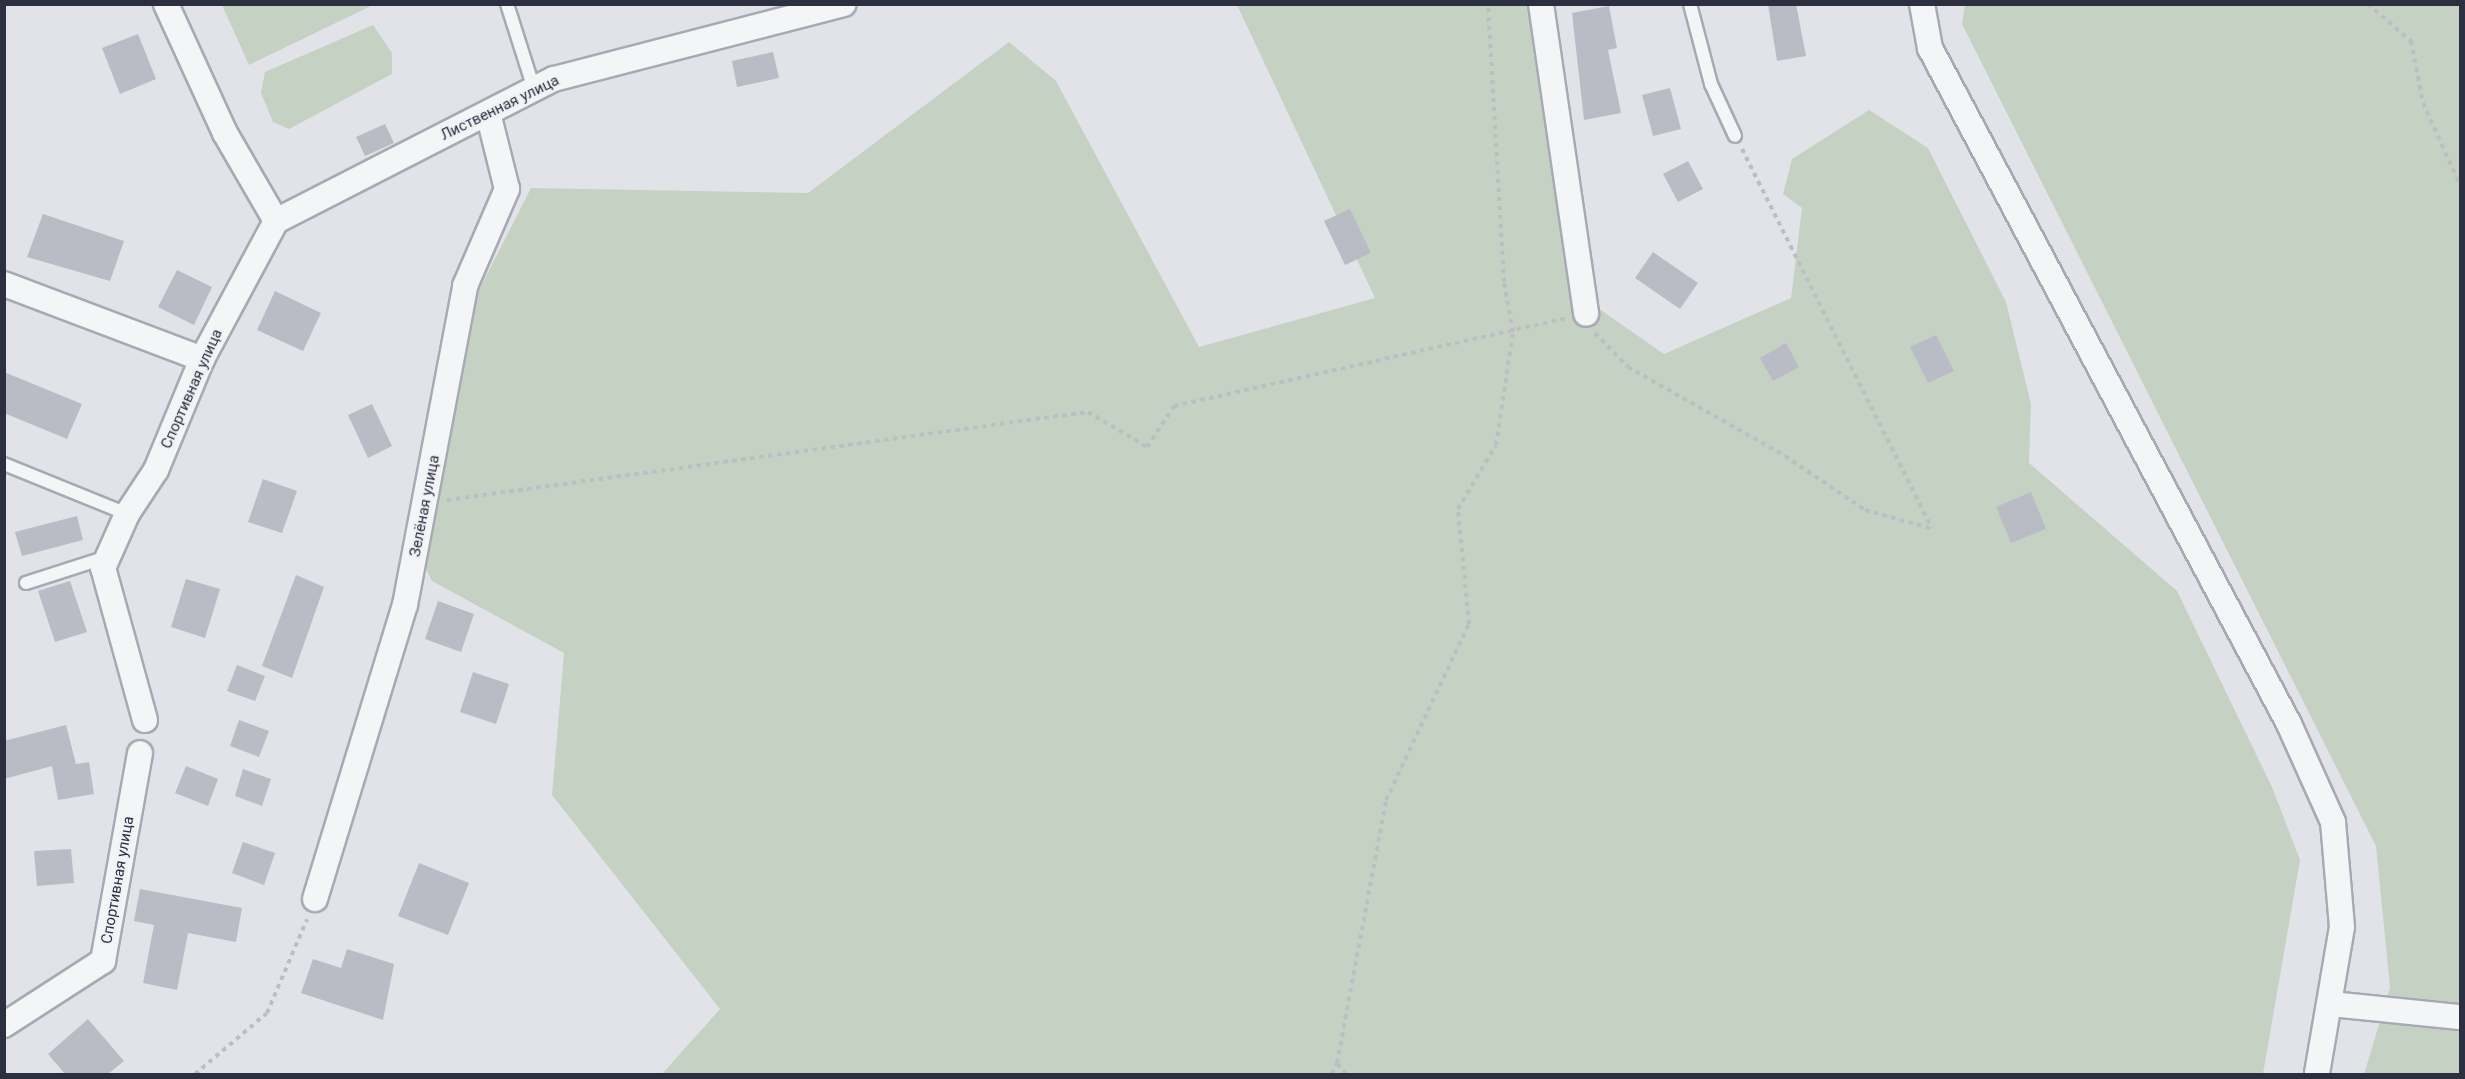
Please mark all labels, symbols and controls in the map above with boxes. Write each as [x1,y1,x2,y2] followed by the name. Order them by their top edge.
[438,72,562,144] street label: Лиственная улица
[158,326,226,452] street label: Спортивная улица
[406,454,444,558] street label: Зелёная улица
[98,815,138,945] street label: Спортивная улица

